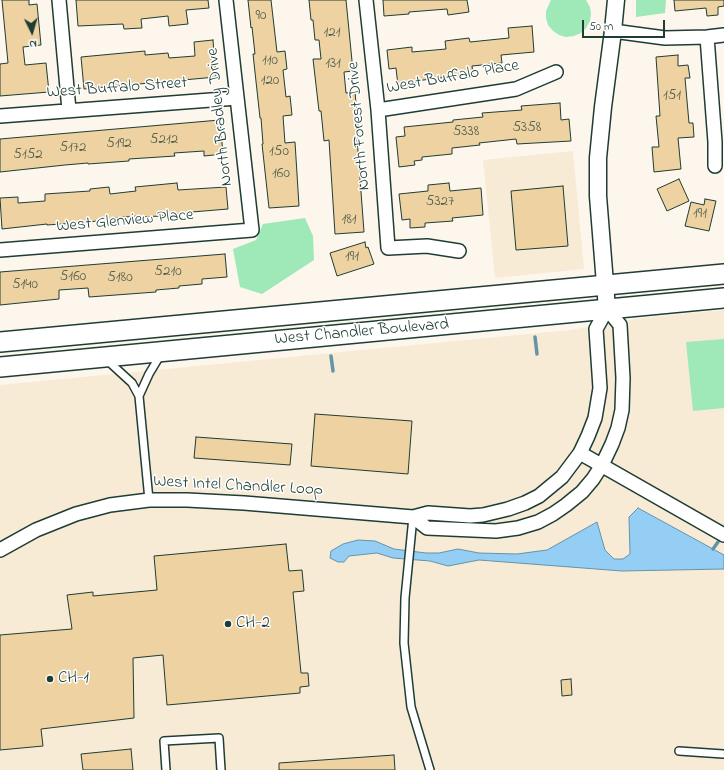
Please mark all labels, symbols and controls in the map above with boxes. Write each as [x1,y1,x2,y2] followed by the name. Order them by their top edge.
[256,8,266,26] house number: 90
[12,12,52,52] north arrow
[584,12,667,38] scale bar
[589,18,613,36] text: 50 m
[324,25,340,43] house number: 121
[29,36,37,52] text: N
[204,47,238,187] street label: North Bradley Drive
[262,53,278,71] house number: 110
[325,56,341,74] house number: 131
[385,56,521,100] street label: West Buffalo Place
[344,61,376,191] street label: North Forest Drive
[261,73,279,91] house number: 120
[46,74,188,104] street label: West Buffalo Street
[663,88,681,106] house number: 151
[513,120,541,138] house number: 5358
[453,124,479,142] house number: 5338
[150,132,178,150] house number: 5212
[106,136,132,154] house number: 5192
[60,140,86,158] house number: 5172
[269,144,289,162] house number: 150
[13,147,43,165] house number: 5152
[272,166,290,184] house number: 160
[426,194,454,212] house number: 5327
[56,206,194,238] street label: West Glenview Place
[693,206,707,224] house number: 191
[341,212,357,230] house number: 181
[345,249,359,267] house number: 191
[154,264,182,282] house number: 5210
[60,269,86,287] house number: 5160
[107,270,133,288] house number: 5180
[12,277,38,295] house number: 5140
[274,315,450,351] street label: West Chandler Boulevard
[153,472,323,502] street label: West Intel Chandler Loop
[236,614,270,634] place label: CH-2
[223,619,233,629] marker: CH-2
[58,669,89,689] place label: CH-1
[45,674,55,684] marker: CH-1

